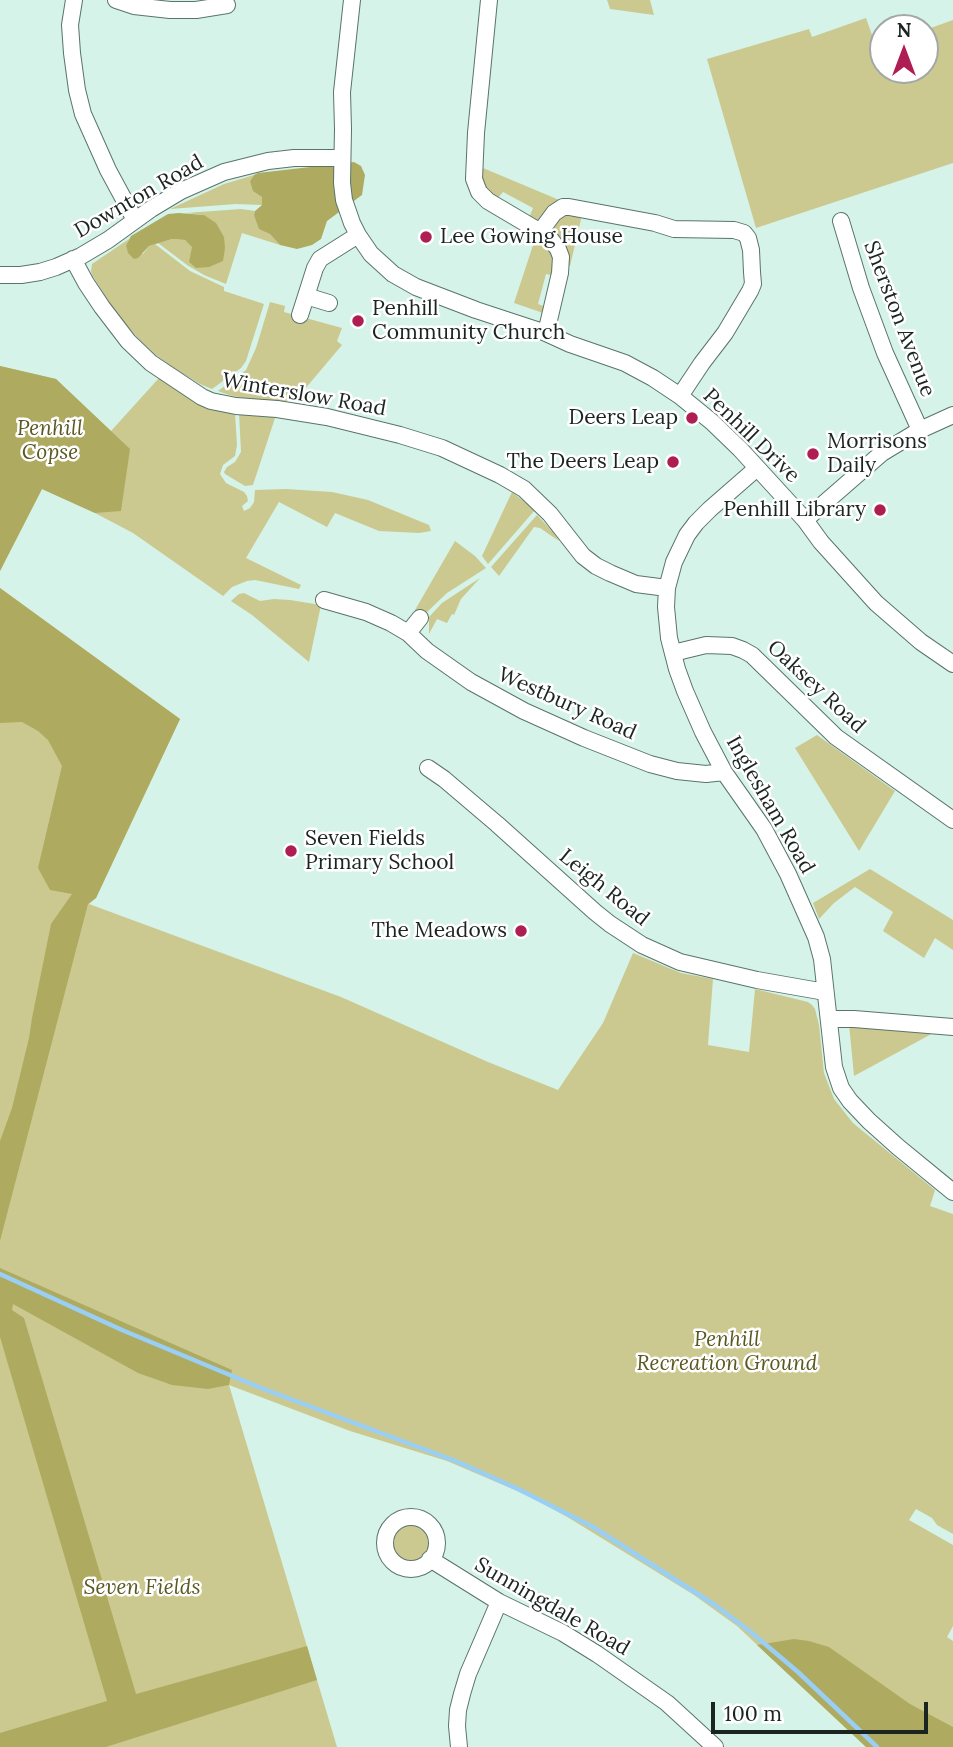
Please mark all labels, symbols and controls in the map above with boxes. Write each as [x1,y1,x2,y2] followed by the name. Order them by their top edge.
[869,14,939,84] north arrow
[897,18,911,42] text: N
[70,150,208,244] street label: Downton Road
[440,224,623,250] place label: Lee Gowing House
[418,229,434,245] marker: Lee Gowing House
[858,238,940,400] street label: Sherston Avenue
[372,296,565,346] place label: Penhill Community Church
[350,313,366,329] marker: Penhill Community Church
[220,368,388,422] street label: Winterslow Road
[697,384,805,488] street label: Penhill Drive
[569,405,678,431] place label: Deers Leap
[684,410,700,426] marker: Deers Leap
[17,416,83,466] park label: Penhill Copse
[827,429,927,479] place label: Morrisons Daily
[805,446,821,462] marker: Morrisons Daily
[507,449,659,475] place label: The Deers Leap
[665,454,681,470] marker: The Deers Leap
[723,497,866,523] place label: Penhill Library
[872,502,888,518] marker: Penhill Library
[762,635,870,739] street label: Oaksey Road
[494,662,640,746] street label: Westbury Road
[720,732,820,878] street label: Inglesham Road
[305,826,454,876] place label: Seven Fields Primary School
[283,843,299,859] marker: Seven Fields Primary School
[554,844,654,932] street label: Leigh Road
[372,918,507,944] place label: The Meadows
[513,923,529,939] marker: The Meadows
[637,1327,817,1377] park label: Penhill Recreation Ground
[470,1552,634,1662] street label: Sunningdale Road
[84,1575,200,1601] park label: Seven Fields
[715,1688,932,1732] scale bar
[724,1700,782,1727] text: 100 m

